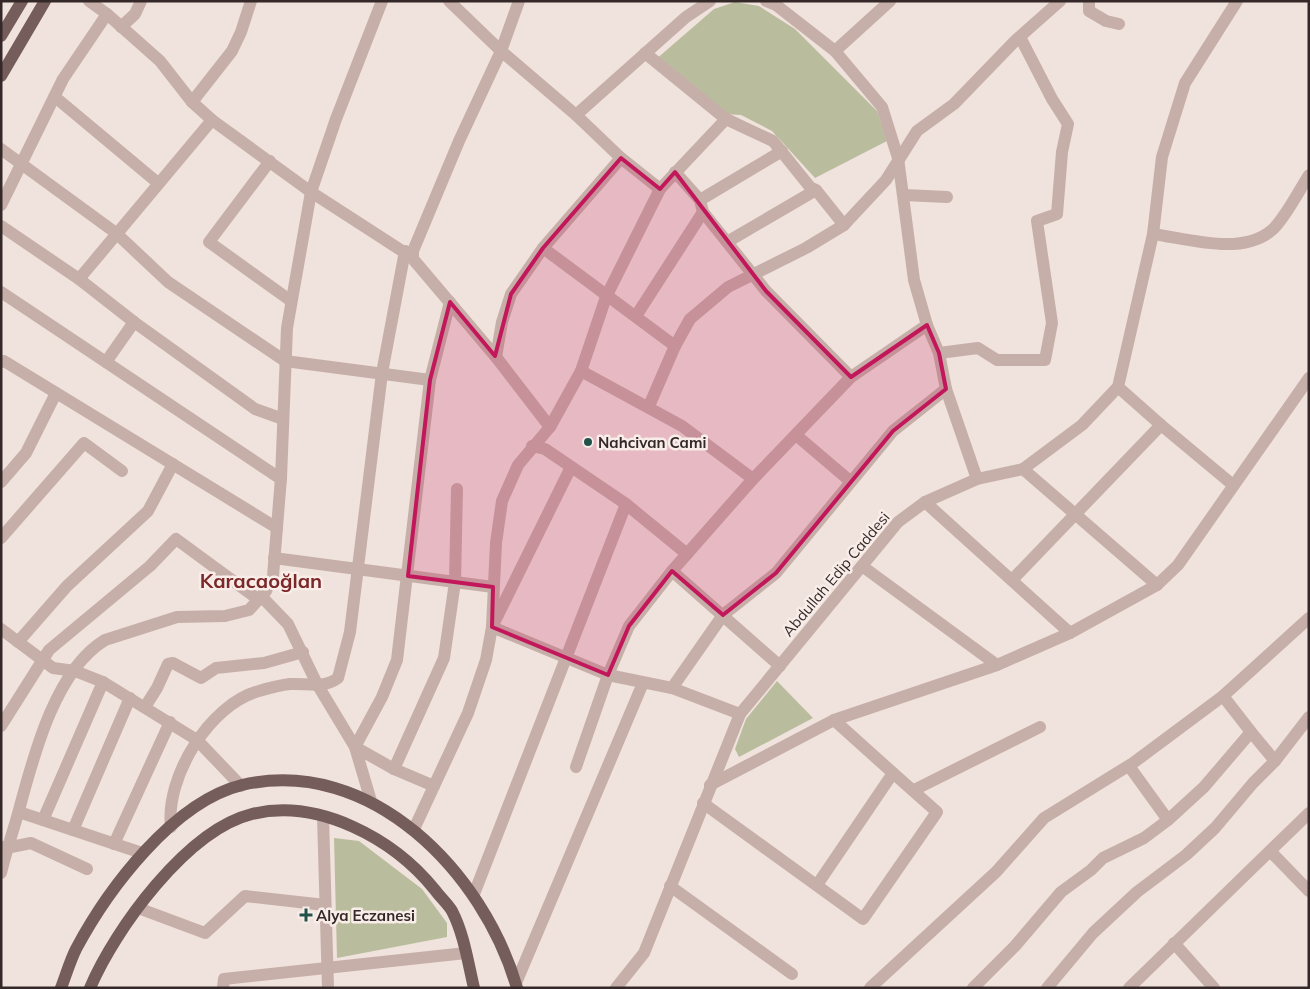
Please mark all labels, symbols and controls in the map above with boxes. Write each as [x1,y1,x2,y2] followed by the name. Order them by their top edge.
[598,433,706,452] place label: Nahcivan Cami
[582,436,594,448] marker: Nahcivan Cami
[778,508,894,640] street label: Abdullah Edip Caddesi
[200,568,322,593] district label: Karacaoğlan
[316,906,415,925] place label: Alya Eczanesi
[300,909,312,921] marker: Alya Eczanesi

